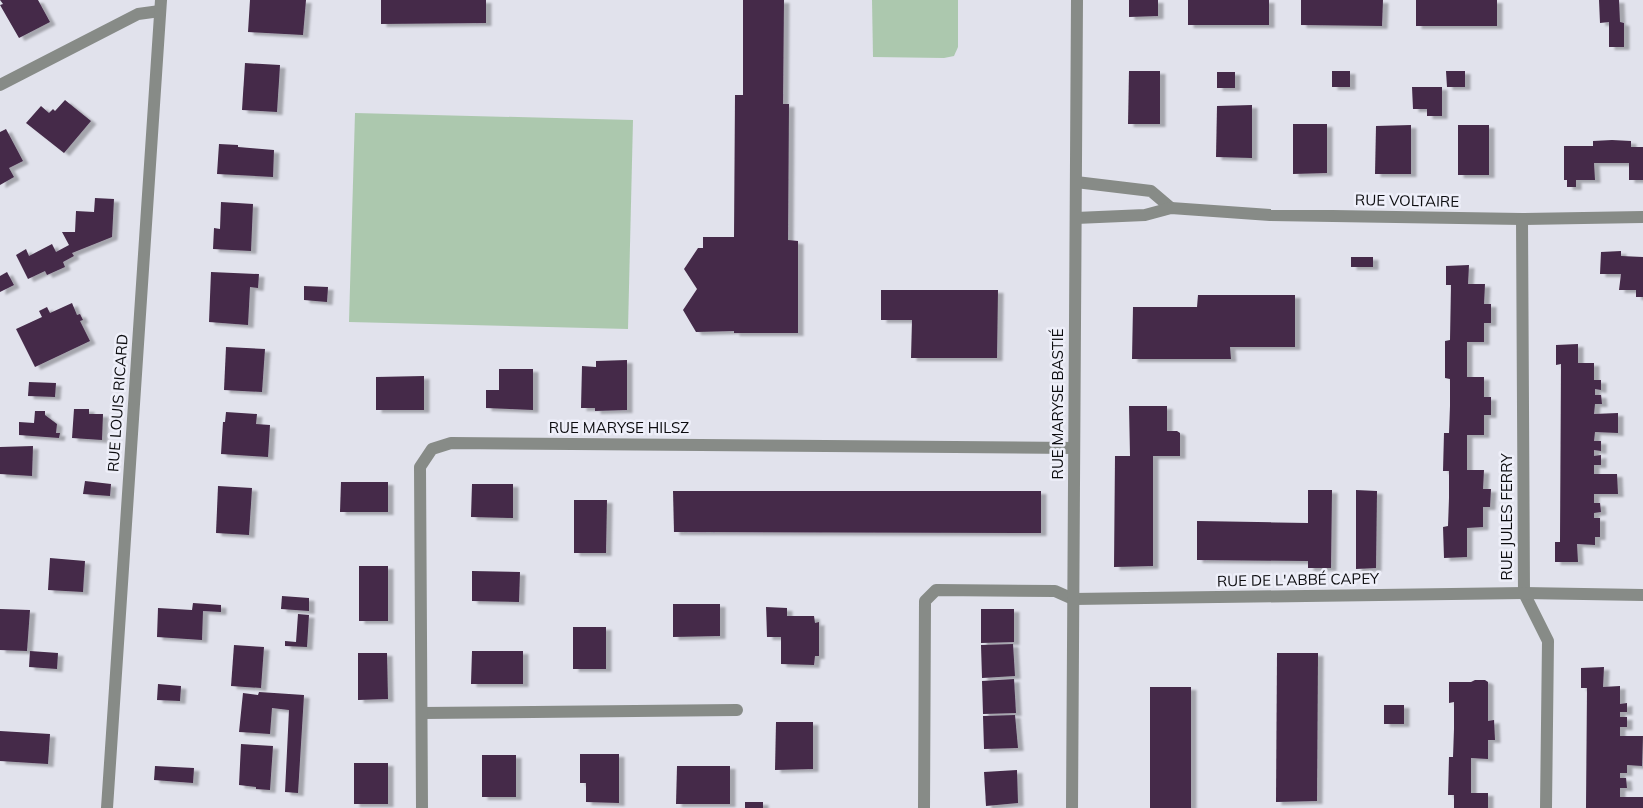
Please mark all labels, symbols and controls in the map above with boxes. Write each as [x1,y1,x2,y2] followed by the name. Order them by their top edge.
[1355,190,1459,211] street label: RUE VOLTAIRE
[1048,328,1067,479] street label: RUE MARYSE BASTIÉ
[103,333,132,473] street label: RUE LOUIS RICARD
[549,418,689,437] street label: RUE MARYSE HILSZ
[1497,453,1516,581] street label: RUE JULES FERRY
[1217,569,1380,590] street label: RUE DE L'ABBÉ CAPEY

